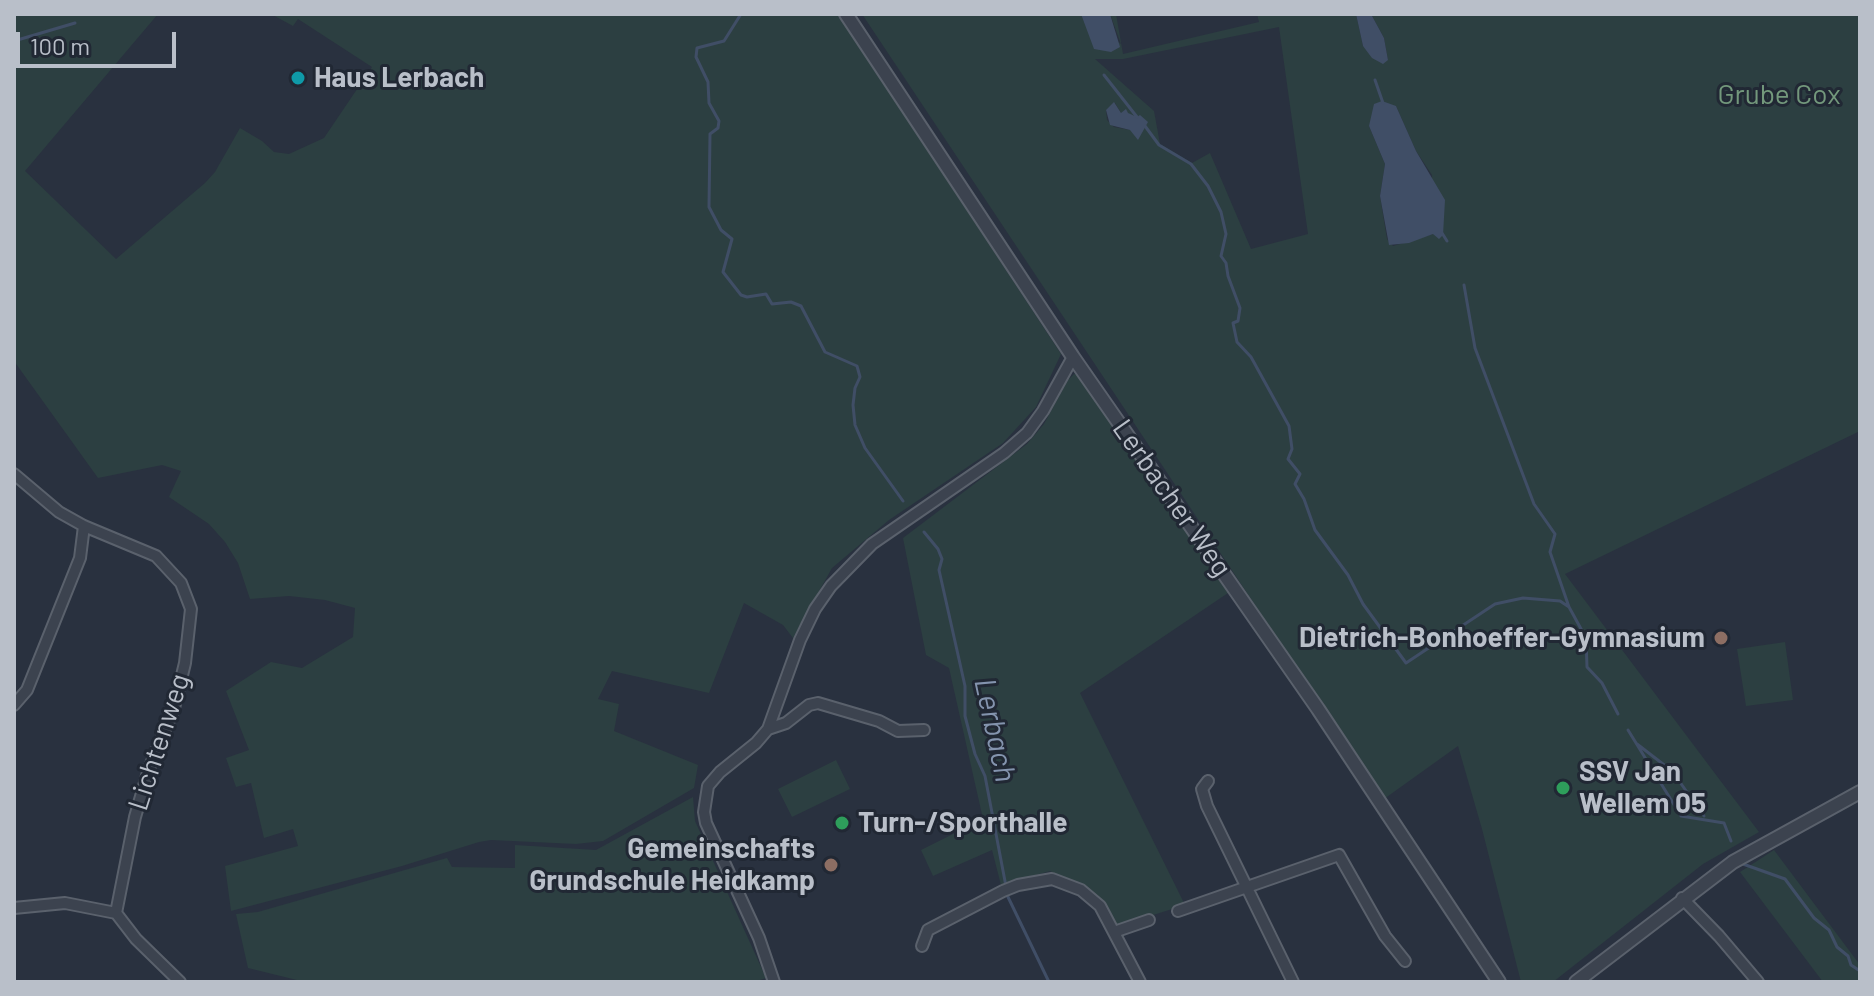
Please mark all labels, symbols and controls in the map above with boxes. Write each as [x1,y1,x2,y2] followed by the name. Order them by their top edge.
[20,16,180,66] scale bar
[30,31,90,60] text: 100 m
[314,61,484,95] place label: Haus Lerbach
[289,69,307,87] marker: Haus Lerbach
[1717,78,1841,112] park label: Grube Cox
[1105,413,1239,583] street label: Lerbacher Weg
[1299,621,1705,655] place label: Dietrich-Bonhoeffer-Gymnasium
[1712,629,1730,647] marker: Dietrich-Bonhoeffer-Gymnasium
[121,669,197,815] street label: Lichtenweg
[966,675,1024,785] water label: Lerbach
[1579,755,1706,821] place label: SSV Jan Wellem 05
[1554,779,1572,797] marker: SSV Jan Wellem 05
[858,806,1067,840] place label: Turn-/Sporthalle
[833,814,851,832] marker: Turn-/Sporthalle
[529,832,815,898] place label: Gemeinschafts Grundschule Heidkamp
[822,856,840,874] marker: Gemeinschafts Grundschule Heidkamp

